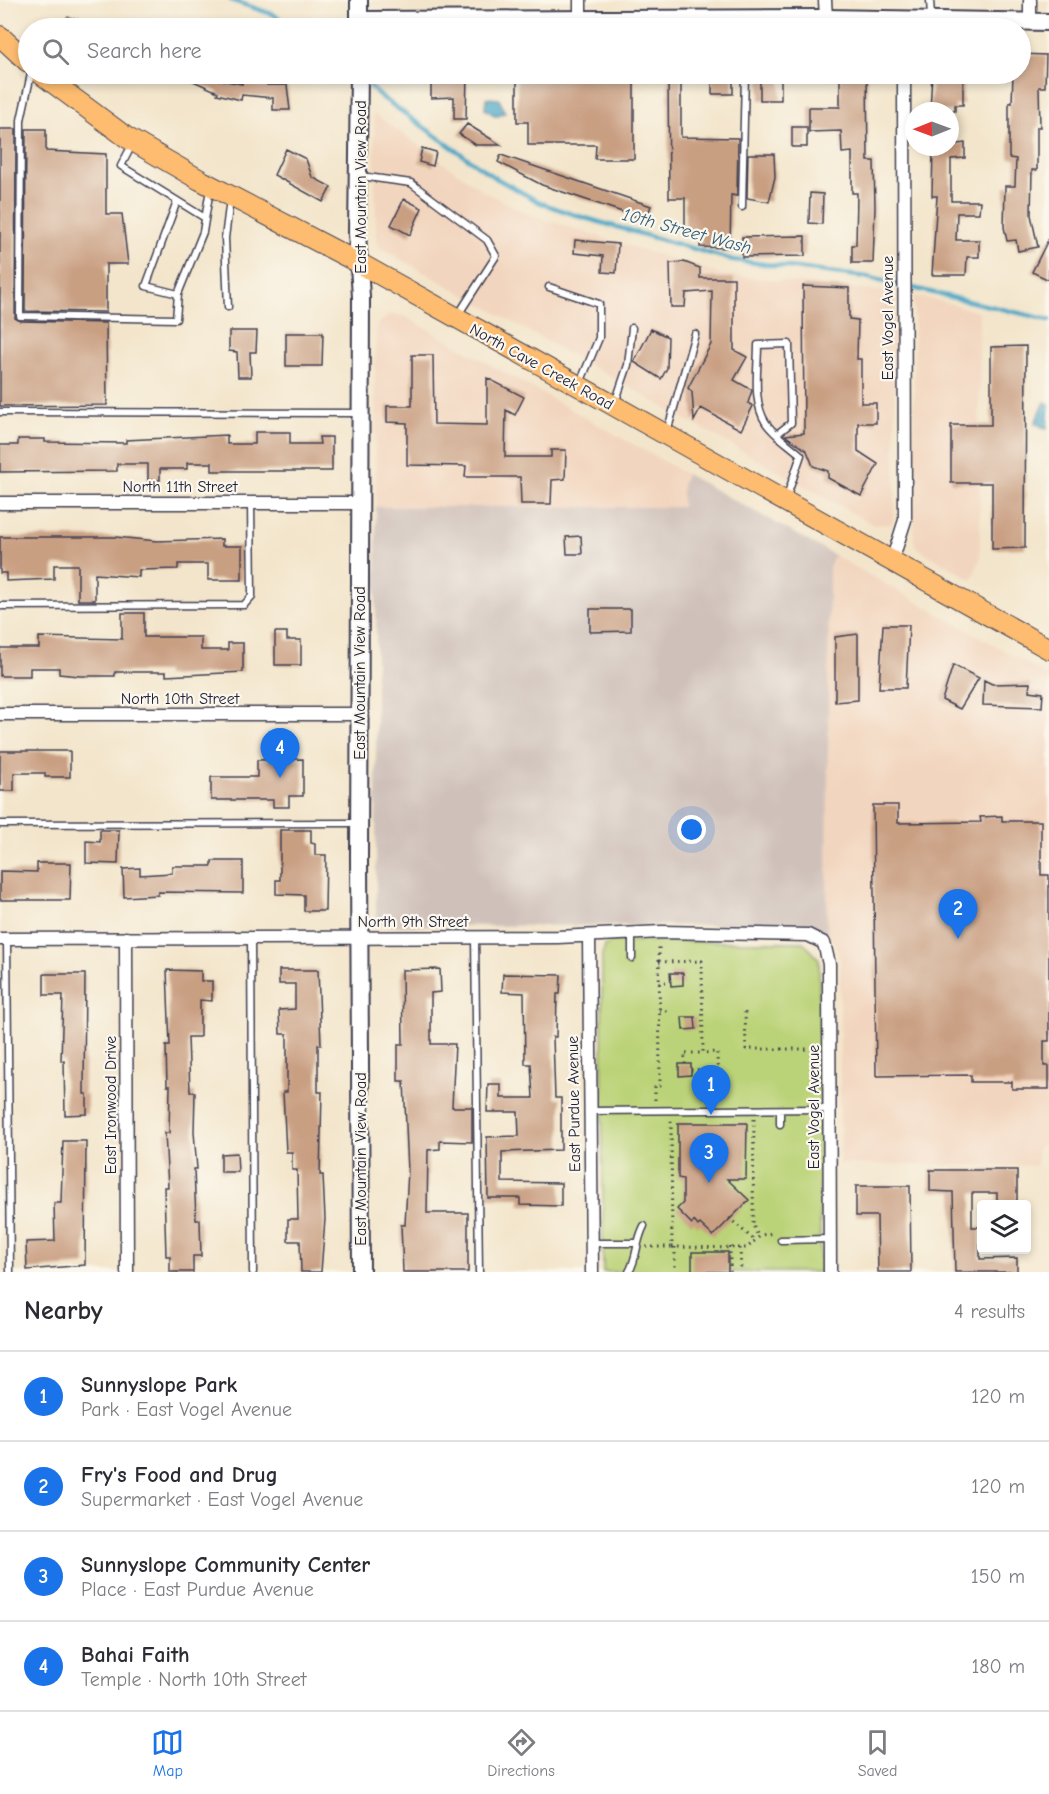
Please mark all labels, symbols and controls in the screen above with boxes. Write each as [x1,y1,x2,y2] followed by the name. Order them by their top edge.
[18,18,1031,84] search box
[39,35,72,68] icon: search
[87,38,202,64] text: Search here
[352,100,370,274] street label: East Mountain View Road
[905,102,959,156] north arrow
[620,204,754,259] water label: 10th Street Wash
[879,256,897,380] street label: East Vogel Avenue
[467,320,616,414] street label: North Cave Creek Road
[122,478,238,496] street label: North 11th Street
[351,586,369,760] street label: East Mountain View Road
[121,690,240,708] street label: North 10th Street
[260,728,300,778] pin: 4
[677,815,706,844] your location
[938,890,978,939] pin: 2
[358,913,469,931] street label: North 9th Street
[102,1036,120,1174] street label: East Ironwood Drive
[564,1036,584,1172] street label: East Purdue Avenue
[805,1045,823,1169] street label: East Vogel Avenue
[692,1066,730,1115] pin: 1
[352,1072,370,1246] street label: East Mountain View Road
[690,1134,728,1183] pin: 3
[977,1200,1031,1254] map controls
[977,1200,1031,1254] button: layers
[24,1296,103,1326] text: Nearby
[954,1300,1025,1323] text: 4 results
[81,1372,237,1398] text: Sunnyslope Park
[40,1385,47,1408] text: 1
[971,1385,1025,1408] text: 120 m
[81,1398,292,1421] text: Park · East Vogel Avenue
[81,1462,278,1488] text: Fry's Food and Drug
[39,1475,48,1498] text: 2
[971,1475,1025,1498] text: 120 m
[81,1488,363,1511] text: Supermarket · East Vogel Avenue
[81,1552,370,1578] text: Sunnyslope Community Center
[39,1565,48,1588] text: 3
[971,1565,1025,1588] text: 150 m
[81,1578,314,1601] text: Place · East Purdue Avenue
[81,1642,190,1668] text: Bahai Faith
[39,1655,48,1678] text: 4
[971,1655,1025,1678] text: 180 m
[81,1668,306,1691] text: Temple · North 10th Street
[151,1726,184,1780] tab: Map
[487,1726,555,1780] tab: Directions
[858,1726,898,1780] tab: Saved

